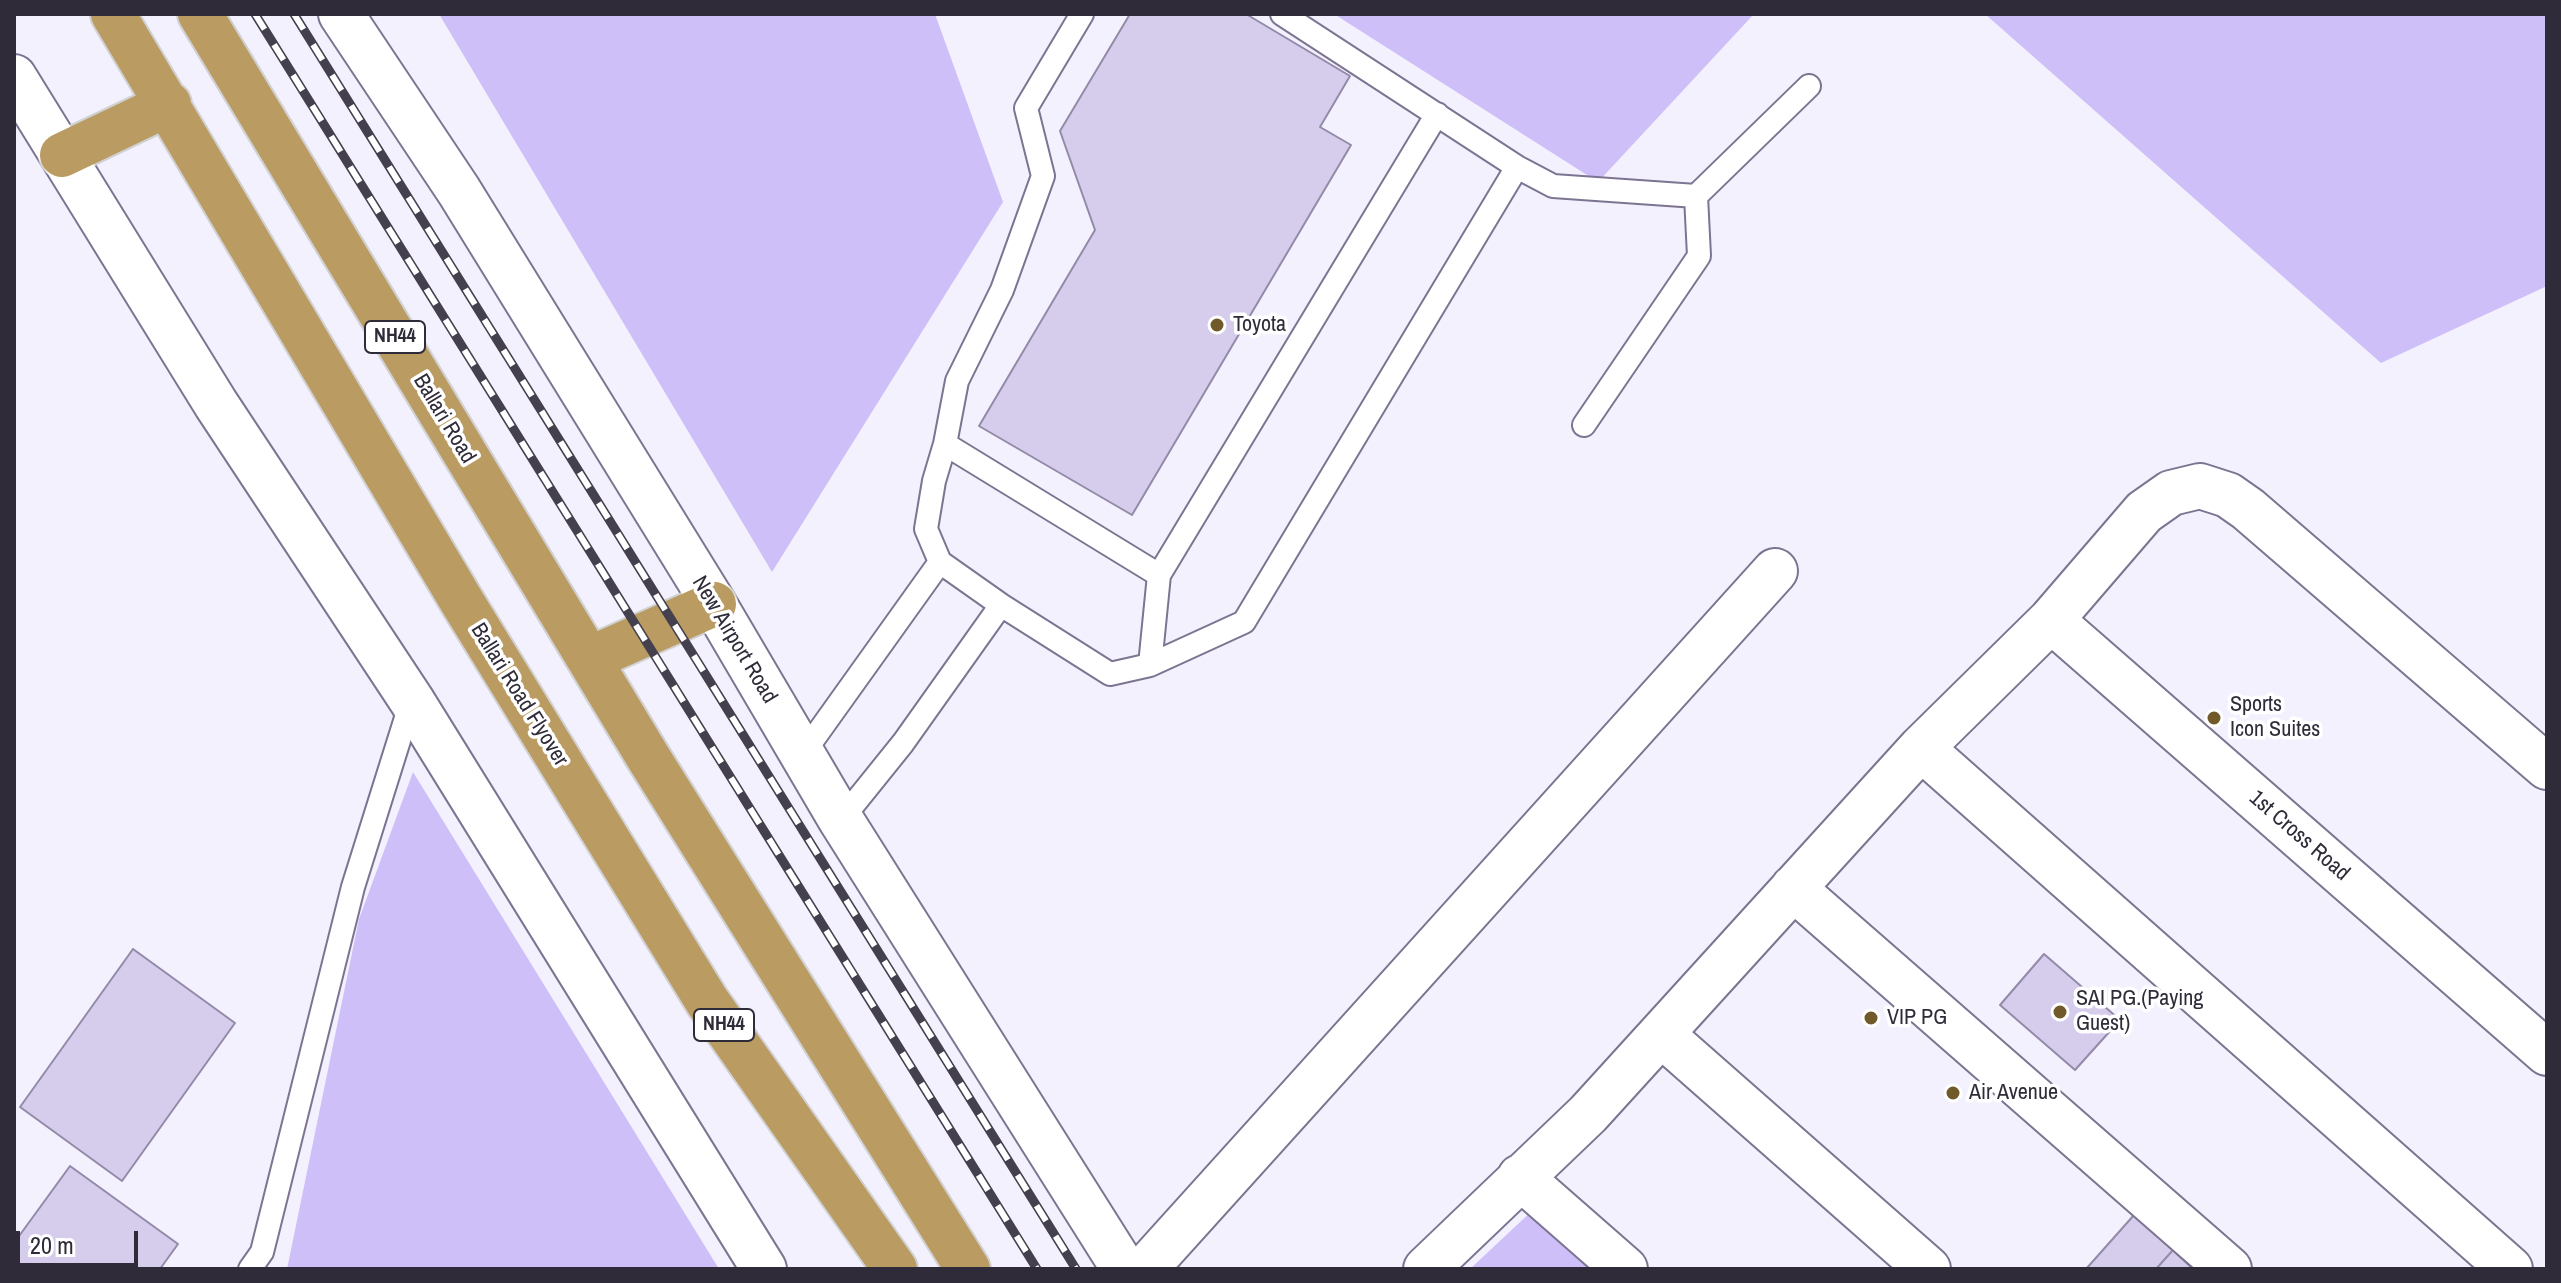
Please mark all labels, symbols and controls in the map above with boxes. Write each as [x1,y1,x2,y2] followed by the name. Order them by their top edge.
[1233,312,1286,338] place label: Toyota
[1208,316,1226,334] marker: Toyota
[365,321,425,353] road number: NH44
[407,370,481,468] street label: Ballari Road
[686,572,782,708] street label: New Airport Road
[465,619,573,771] street label: Ballari Road Flyover
[2230,692,2320,744] place label: Sports Icon Suites
[2205,709,2223,727] marker: Sports Icon Suites
[2243,785,2355,887] street label: 1st Cross Road
[2076,986,2203,1038] place label: SAI PG.(Paying Guest)
[2051,1003,2069,1021] marker: SAI PG.(Paying Guest)
[1887,1005,1947,1031] place label: VIP PG
[694,1009,754,1041] road number: NH44
[1862,1009,1880,1027] marker: VIP PG
[1969,1080,2058,1106] place label: Air Avenue
[1944,1084,1962,1102] marker: Air Avenue
[20,1215,142,1265] scale bar
[30,1229,74,1261] text: 20 m

